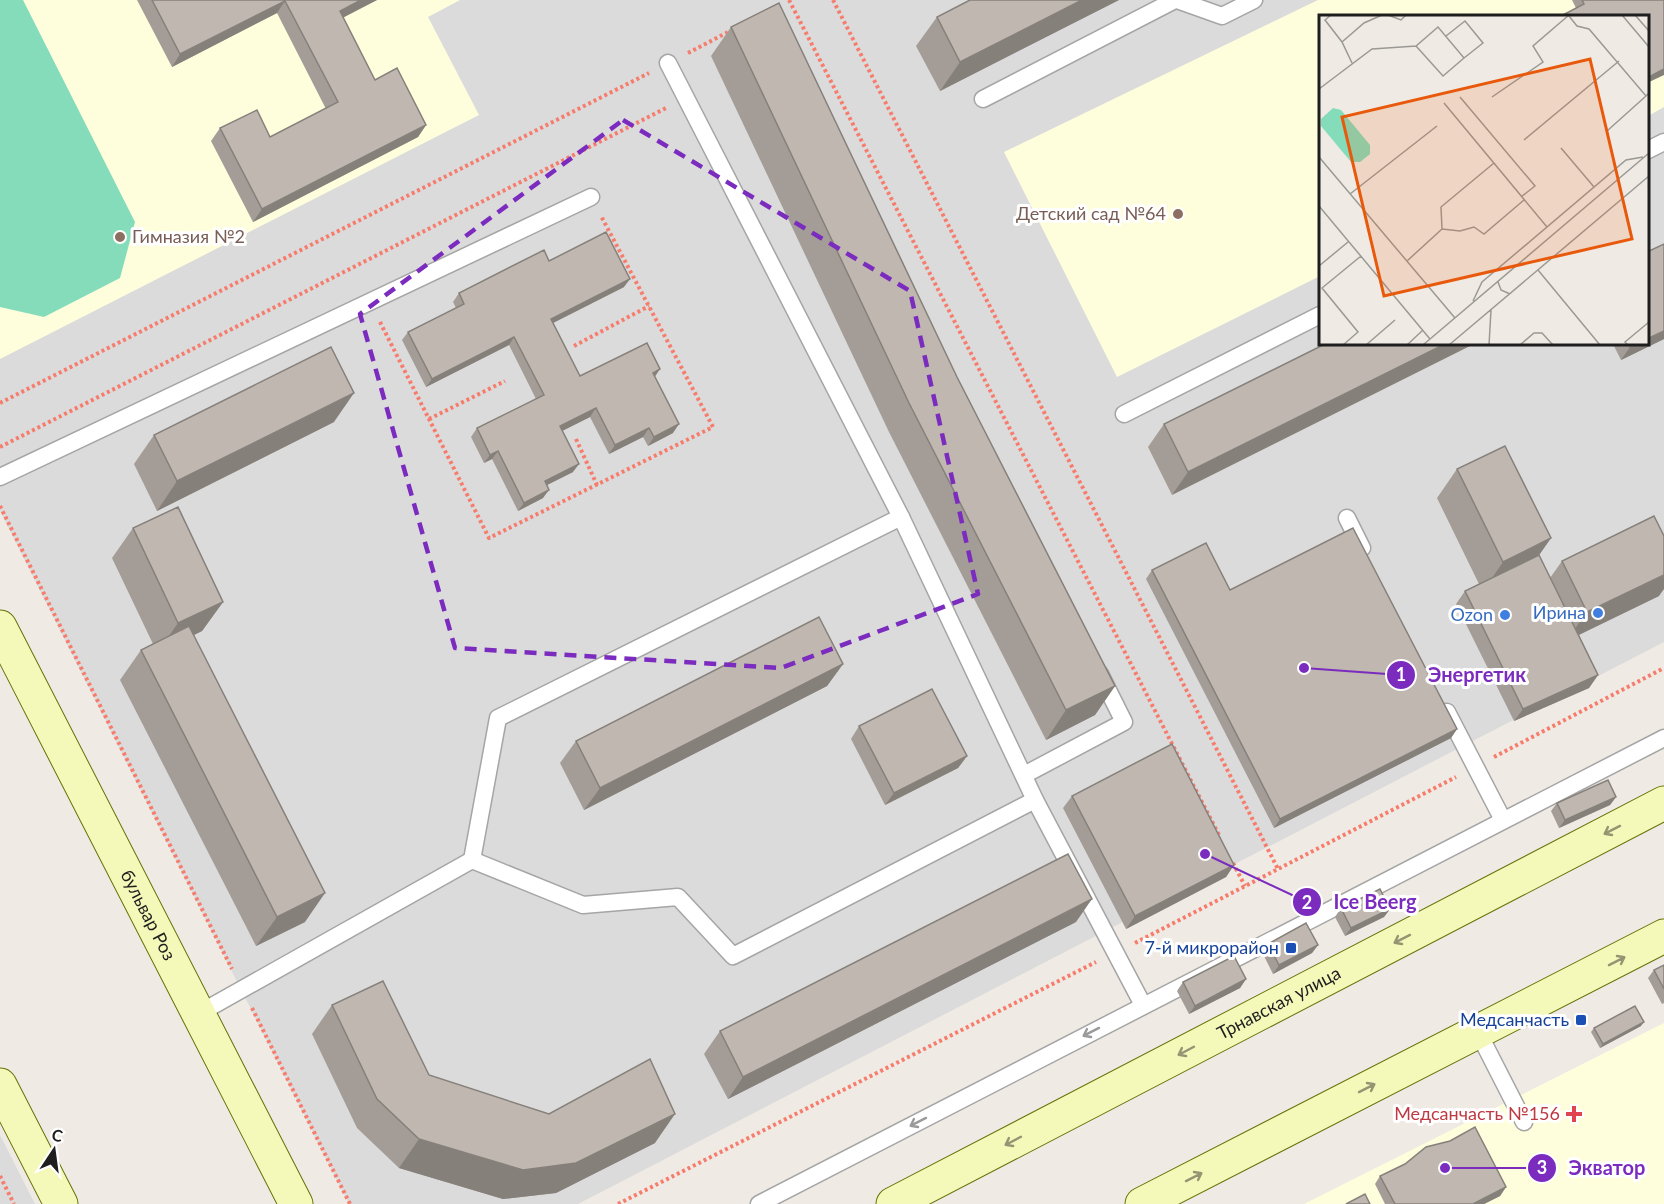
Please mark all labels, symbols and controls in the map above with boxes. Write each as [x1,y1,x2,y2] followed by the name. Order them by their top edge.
[1319,15,1649,345] inset map
[1016,202,1166,224] place label: Детский сад №64
[1171,207,1185,221] marker: Детский сад №64
[132,225,245,247] place label: Гимназия №2
[113,230,127,244] marker: Гимназия №2
[1533,601,1586,623] place label: Ирина
[1451,603,1493,625] place label: Ozon
[1591,606,1605,620] marker: Ирина
[1498,608,1512,622] marker: Ozon
[1386,656,1538,694] callout: Энергетик
[1428,662,1526,686] text: Энергетик
[1396,663,1406,685] text: 1
[1604,824,1621,836] one-way arrow
[116,866,181,964] street label: бульвар Роз
[1292,883,1429,921] callout: Ice Beerg
[1334,889,1417,913] text: Ice Beerg
[1302,891,1312,913] text: 2
[1393,934,1411,945] one-way arrow
[1145,936,1279,958] place label: 7-й микрорайон
[1284,941,1298,955] marker: 7-й микрорайон
[1608,954,1626,966] one-way arrow
[1213,961,1344,1044] street label: Трнавская улица
[1460,1008,1569,1030] place label: Медсанчасть
[1574,1013,1588,1027] marker: Медсанчасть
[1083,1026,1100,1038] one-way arrow
[1178,1045,1195,1057] one-way arrow
[1358,1082,1376,1094] one-way arrow
[1394,1102,1560,1124] place label: Медсанчасть №156
[1565,1105,1583,1123] marker: Медсанчасть №156
[910,1116,927,1128] one-way arrow
[24,1120,84,1180] north arrow
[50,1124,65,1145] text: С
[1004,1136,1022,1148] one-way arrow
[1527,1149,1658,1187] callout: Экватор
[1569,1155,1645,1179] text: Экватор
[1537,1156,1547,1178] text: 3
[1184,1171,1202,1183] one-way arrow

